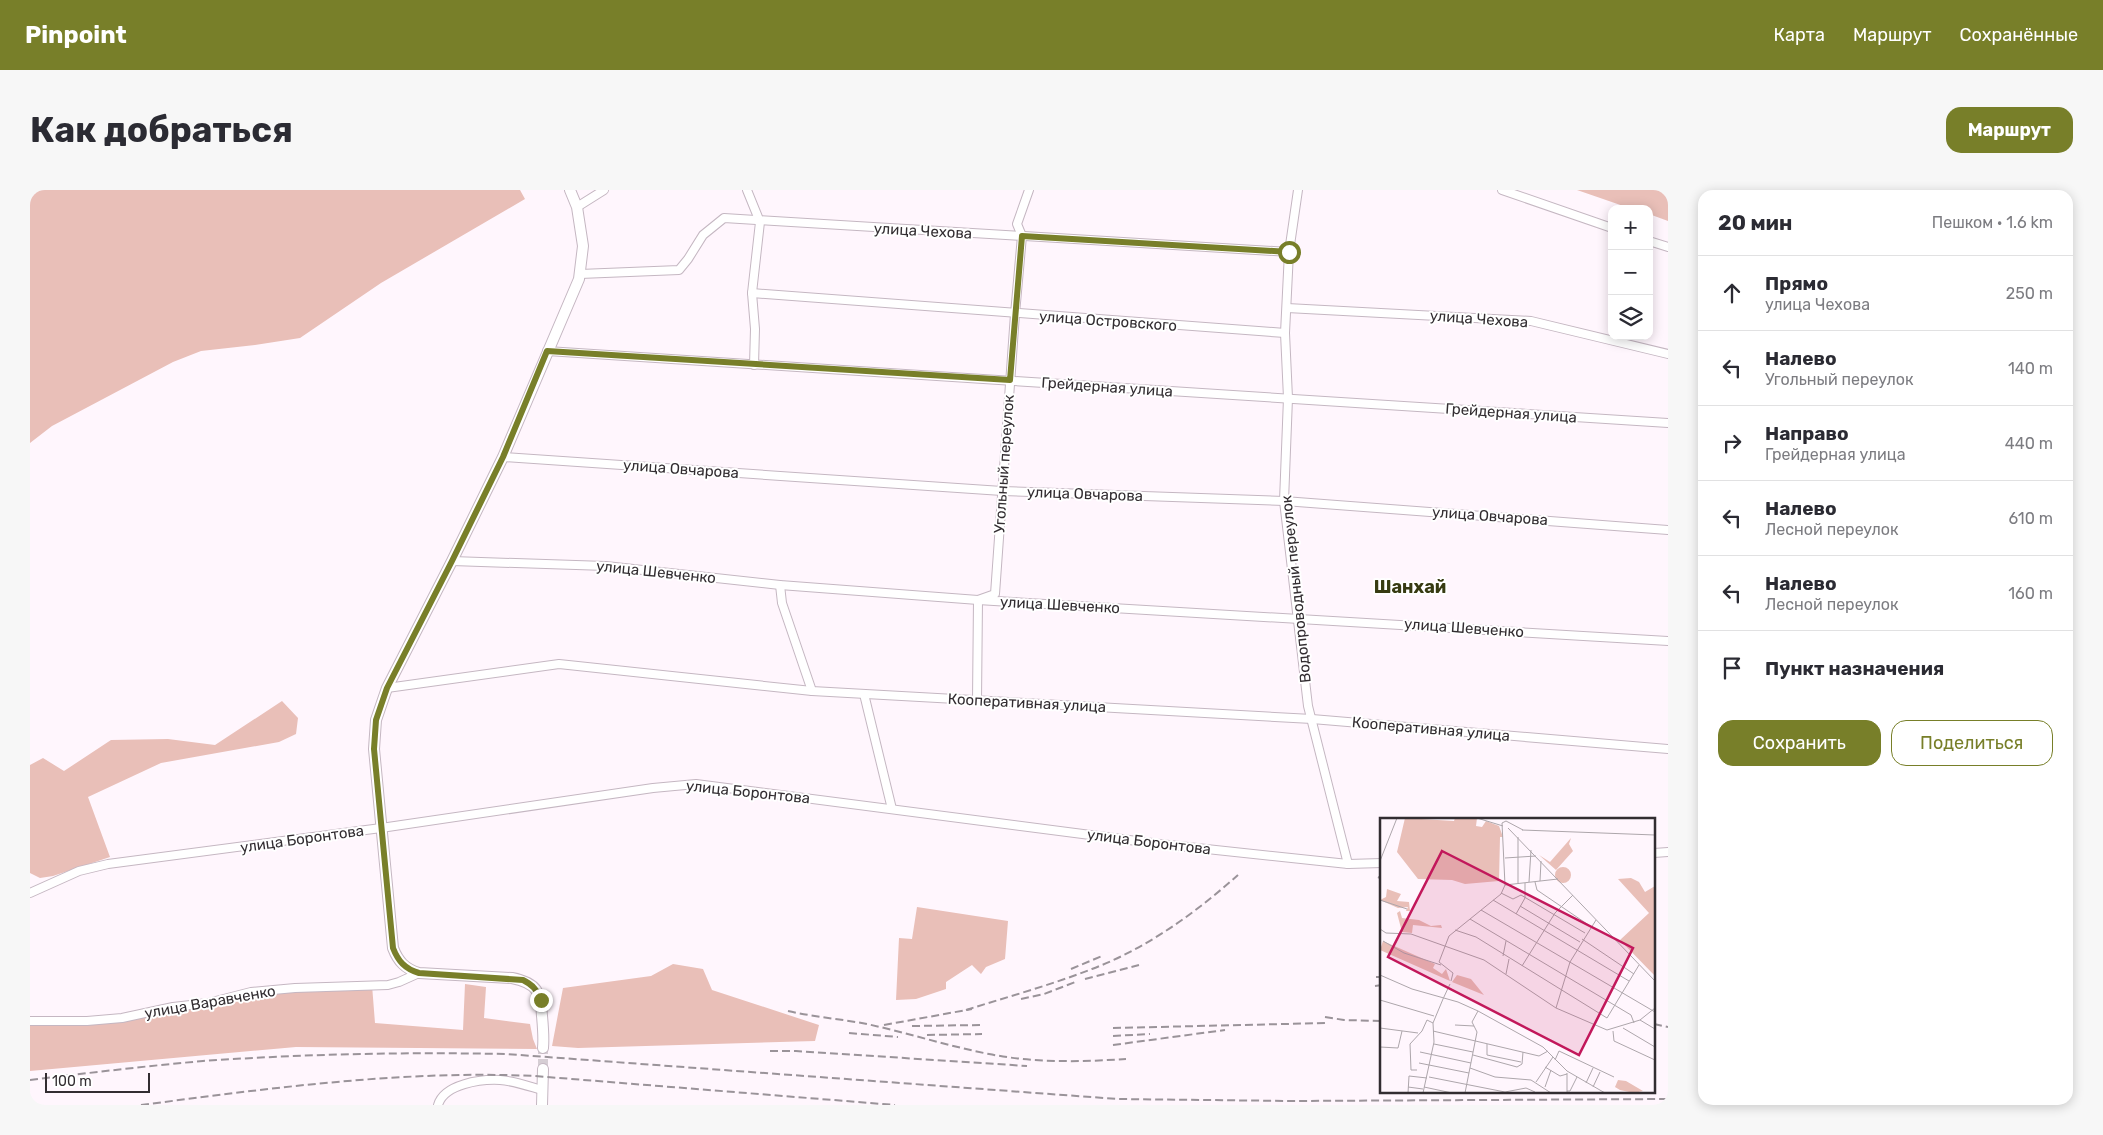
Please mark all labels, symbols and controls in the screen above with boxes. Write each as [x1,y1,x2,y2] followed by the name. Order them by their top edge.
[25,21,127,49] text: Pinpoint
[1774,24,1825,46] text: Карта
[1853,24,1932,46] text: Маршрут
[1960,24,2078,46] text: Сохранённые
[1946,107,2073,153] button: Маршрут
[30,109,293,151] text: Как добраться
[1608,205,1653,340] map controls
[1608,205,1653,250] button: +
[1718,210,1792,235] text: 20 мин
[1932,213,2053,232] text: Пешком · 1.6 km
[873,219,973,243] street label: улица Чехова
[1278,241,1301,264] route start
[1608,250,1653,295] button: −
[1765,272,1828,295] text: Прямо
[1718,279,1746,307] icon: ahead
[2006,284,2053,303] text: 250 m
[1608,295,1653,340] button: layers
[1765,295,1870,314] text: улица Чехова
[1038,307,1178,335] street label: улица Островского
[1429,307,1529,331] street label: улица Чехова
[1765,347,1837,370] text: Налево
[1718,354,1746,382] icon: left
[2008,359,2053,378] text: 140 m
[1765,370,1913,389] text: Угольный переулок
[1041,373,1173,401] street label: Грейдерная улица
[990,394,1018,534] street label: Угольный переулок
[1445,399,1577,427] street label: Грейдерная улица
[1765,422,1849,445] text: Направо
[1718,429,1746,457] icon: right
[2005,434,2053,453] text: 440 m
[1765,445,1906,464] text: Грейдерная улица
[622,456,740,482] street label: улица Овчарова
[1027,483,1143,505] street label: улица Овчарова
[1277,494,1315,684] street label: Водопроводный переулок
[1765,497,1837,520] text: Налево
[1431,503,1549,529] street label: улица Овчарова
[1718,504,1746,532] icon: left
[2009,509,2053,528] text: 610 m
[1765,520,1899,539] text: Лесной переулок
[595,557,717,587] street label: улица Шевченко
[1765,572,1837,595] text: Налево
[1374,576,1446,598] district label: Шанхай
[1718,579,1746,607] icon: left
[2008,584,2053,603] text: 160 m
[1000,593,1120,617] street label: улица Шевченко
[1765,595,1899,614] text: Лесной переулок
[1403,615,1525,641] street label: улица Шевченко
[1718,654,1746,682] icon: arrive
[1765,657,1944,680] text: Пункт назначения
[947,690,1107,716] street label: Кооперативная улица
[1351,713,1511,745] street label: Кооперативная улица
[1718,720,1881,766] button: Сохранить
[1891,720,2053,766] button: Поделиться
[685,777,811,807] street label: улица Боронтова
[1380,818,1656,1092] inset map
[239,821,365,857] street label: улица Боронтова
[1086,825,1212,859] street label: улица Боронтова
[143,982,277,1022] street label: улица Варавченко
[530,989,553,1012] route end
[45,1070,150,1093] scale bar
[52,1073,92,1090] text: 100 m

